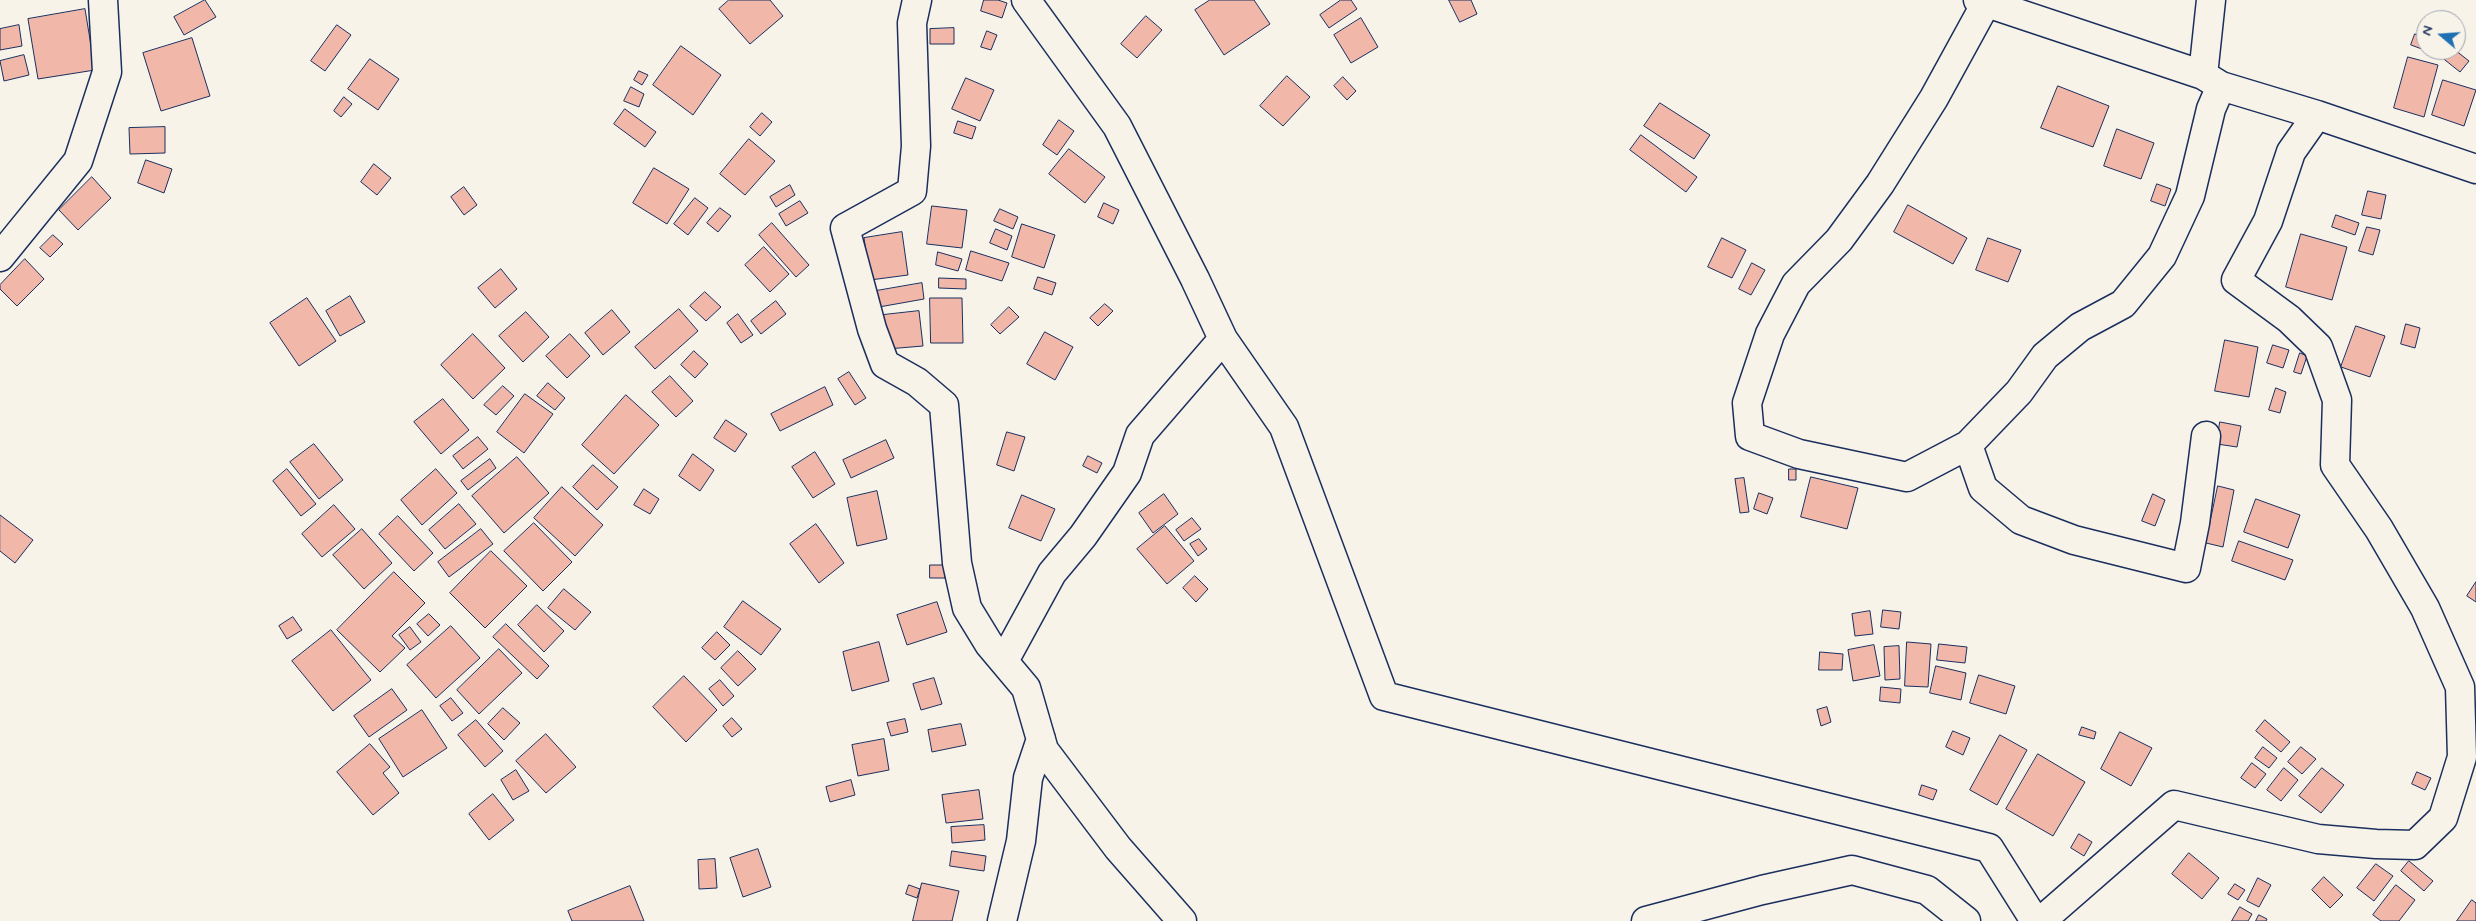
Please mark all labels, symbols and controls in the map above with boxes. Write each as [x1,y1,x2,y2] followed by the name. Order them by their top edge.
[2416,10,2466,60] north arrow
[2418,23,2438,38] text: N

